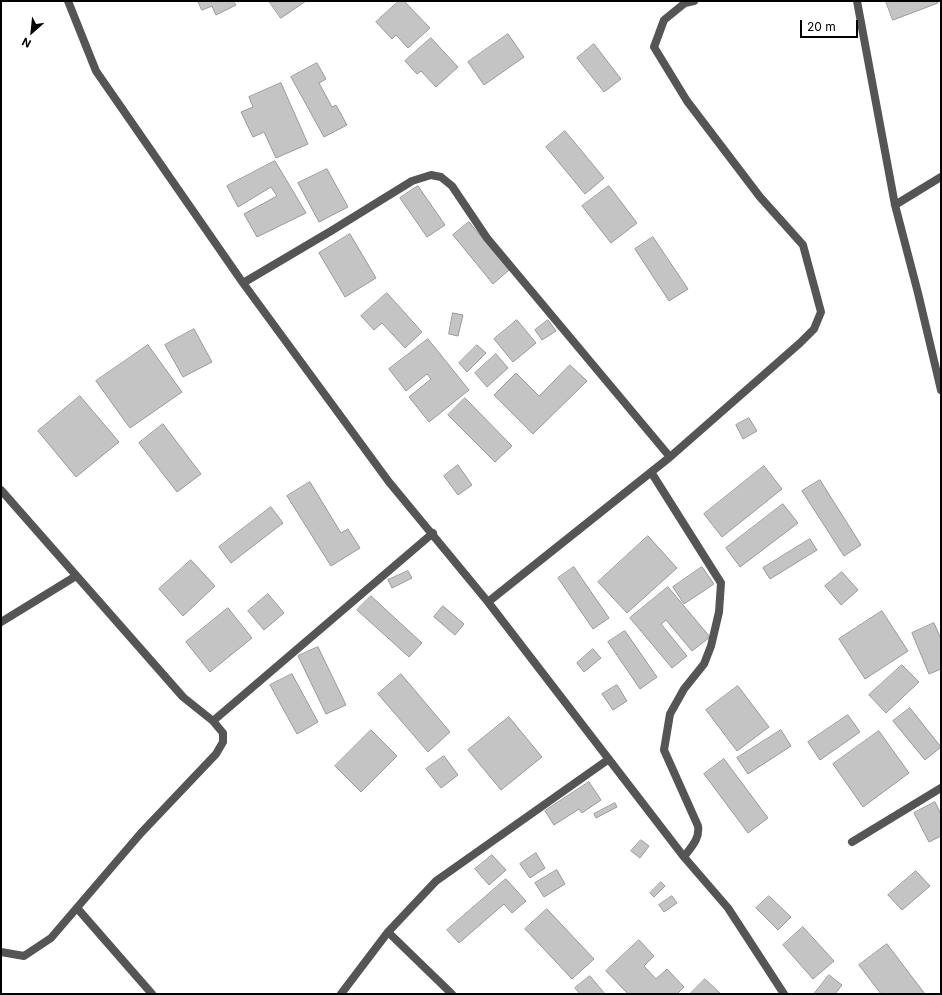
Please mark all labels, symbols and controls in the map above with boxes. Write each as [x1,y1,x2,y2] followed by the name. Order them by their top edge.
[12,12,52,52] north arrow
[802,12,860,38] scale bar
[807,19,836,34] text: 20 m
[20,35,33,51] text: N

